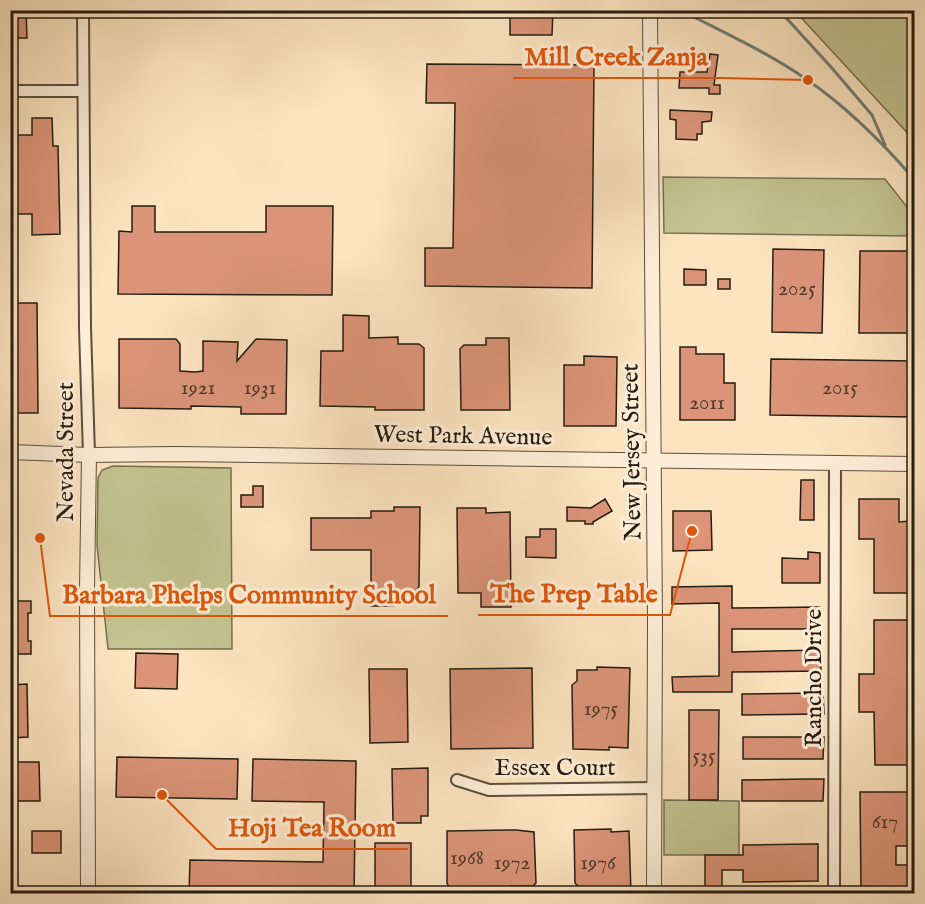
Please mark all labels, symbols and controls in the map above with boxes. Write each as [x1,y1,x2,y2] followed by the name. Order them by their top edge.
[513,34,720,78] callout: Mill Creek Zanja
[524,41,708,74] text: Mill Creek Zanja
[778,276,816,303] house number: 2025
[615,363,650,541] street label: New Jersey Street
[181,375,215,402] house number: 1921
[244,375,276,402] house number: 1931
[822,375,858,402] house number: 2015
[51,382,82,522] street label: Nevada Street
[689,390,725,417] house number: 2011
[373,419,553,454] street label: West Park Avenue
[478,571,670,615] callout: The Prep Table
[50,572,448,616] callout: Barbara Phelps Community School
[489,578,658,611] text: The Prep Table
[62,579,437,612] text: Barbara Phelps Community School
[799,609,830,747] street label: Rancho Drive
[584,696,619,723] house number: 1975
[692,743,716,770] house number: 535
[495,753,615,784] street label: Essex Court
[216,805,408,849] callout: Hoji Tea Room
[872,809,898,836] house number: 617
[228,812,396,845] text: Hoji Tea Room
[450,845,484,872] house number: 1968
[494,850,530,877] house number: 1972
[580,850,617,877] house number: 1976

